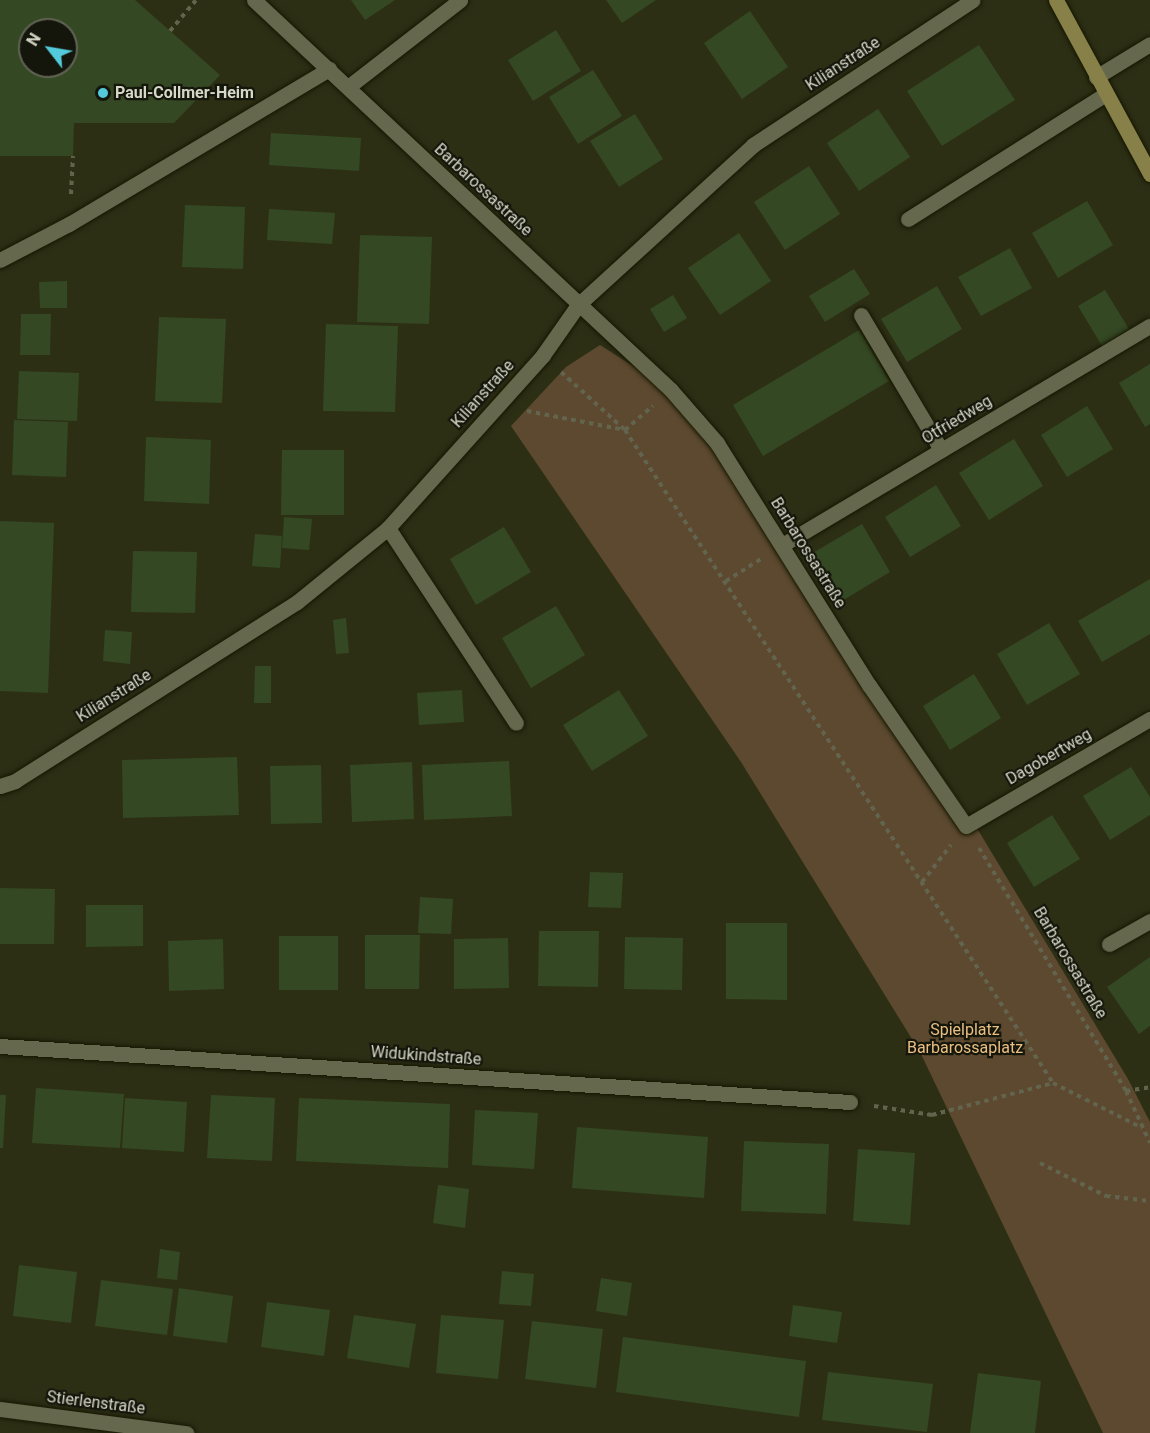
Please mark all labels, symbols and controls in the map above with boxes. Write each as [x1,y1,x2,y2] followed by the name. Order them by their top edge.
[18,18,78,78] north arrow
[23,30,45,49] text: N
[802,33,884,95] street label: Kilianstraße
[115,83,254,103] place label: Paul-Collmer-Heim
[96,86,110,100] marker: Paul-Collmer-Heim
[430,140,536,240] street label: Barbarossastraße
[448,356,518,432] street label: Kilianstraße
[919,392,995,448] street label: Otfriedweg
[766,494,850,612] street label: Barbarossastraße
[73,665,155,727] street label: Kilianstraße
[1003,725,1095,789] street label: Dagobertweg
[1029,904,1111,1022] street label: Barbarossastraße
[907,1020,1023,1058] park label: Spielplatz Barbarossaplatz
[370,1043,482,1069] street label: Widukindstraße
[46,1387,146,1419] street label: Stierlenstraße

